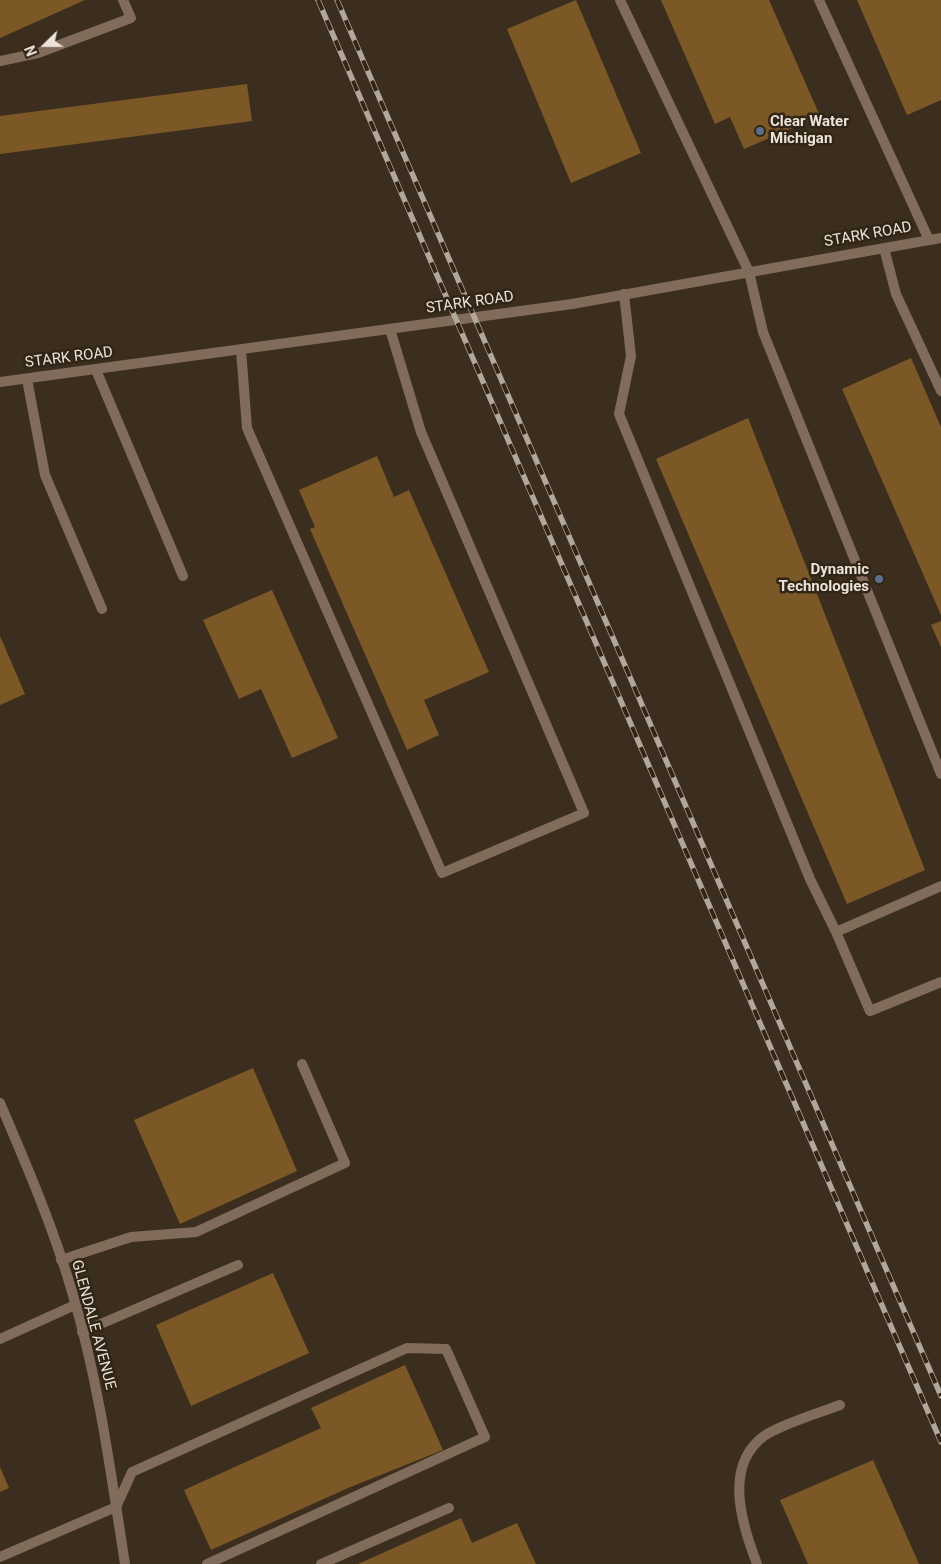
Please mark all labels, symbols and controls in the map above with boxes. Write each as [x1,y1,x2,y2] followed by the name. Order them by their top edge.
[20,20,70,70] north arrow
[22,43,40,58] text: N
[770,113,849,148] place label: Clear Water Michigan
[754,125,766,137] marker: Clear Water Michigan
[823,218,913,252] street label: STARK ROAD
[425,288,515,318] street label: STARK ROAD
[24,344,114,372] street label: STARK ROAD
[778,561,869,596] place label: Dynamic Technologies
[873,573,885,585] marker: Dynamic Technologies
[67,1258,119,1392] street label: GLENDALE AVENUE

